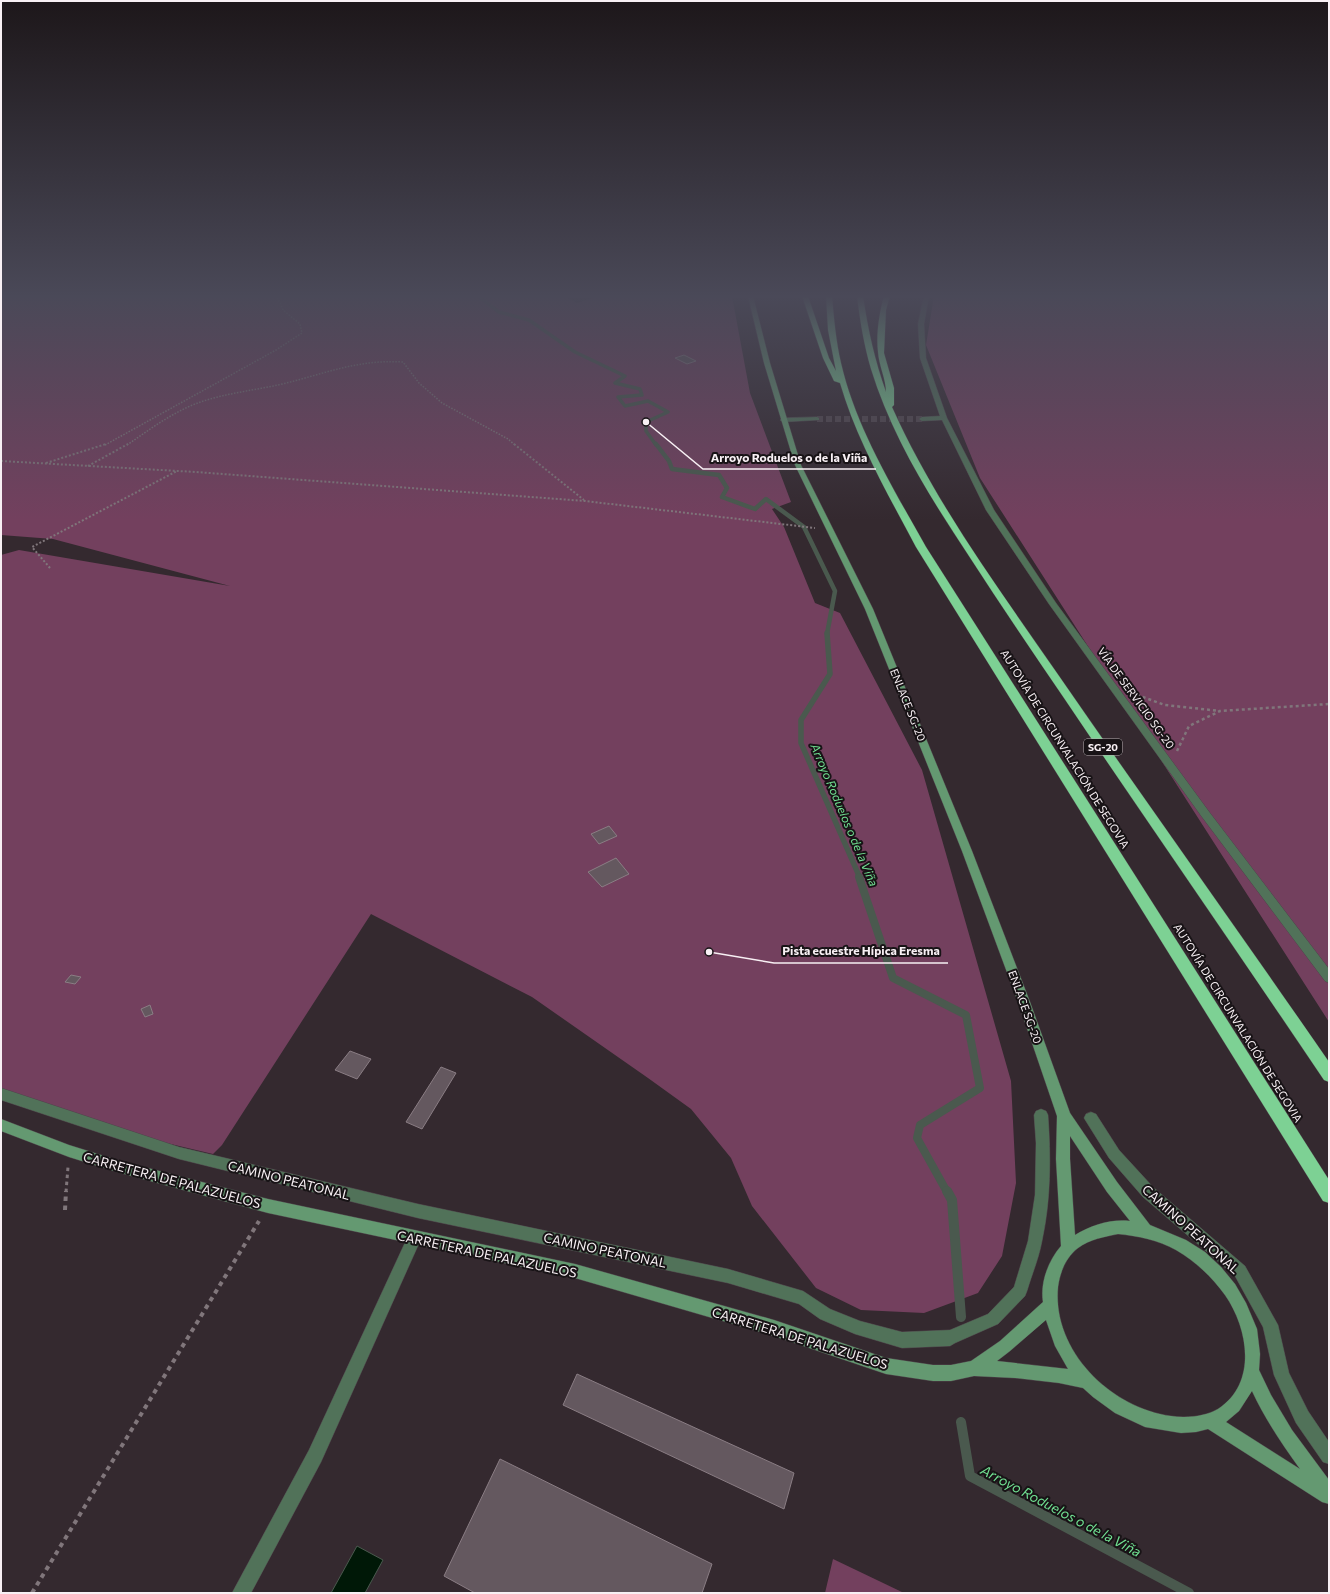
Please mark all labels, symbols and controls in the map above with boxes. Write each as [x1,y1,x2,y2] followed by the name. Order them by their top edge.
[703,445,876,469] callout: Arroyo Roduelos o de la Viña
[711,450,867,464] text: Arroyo Roduelos o de la Viña
[1095,645,1177,751] street label: VÍA DE SERVICIO SG-20
[998,646,1134,851] street label: AUTOVÍA DE CIRCUNVALACIÓN DE SEGOVIA
[888,667,929,743] street label: ENLACE SG-20
[1084,739,1122,755] road number: SG-20
[808,740,881,888] water label: Arroyo Roduelos o de la Viña
[1171,920,1307,1125] street label: AUTOVÍA DE CIRCUNVALACIÓN DE SEGOVIA
[774,939,948,963] callout: Pista ecuestre Hípica Eresma
[782,943,940,957] text: Pista ecuestre Hípica Eresma
[1006,968,1045,1045] street label: ENLACE SG-20
[81,1149,263,1212] street label: CARRETERA DE PALAZUELOS
[226,1157,352,1203] street label: CAMINO PEATONAL
[1139,1181,1243,1277] street label: CAMINO PEATONAL
[396,1227,579,1281] street label: CARRETERA DE PALAZUELOS
[542,1229,668,1271] street label: CAMINO PEATONAL
[710,1304,890,1373] street label: CARRETERA DE PALAZUELOS
[977,1460,1144,1560] water label: Arroyo Roduelos o de la Viña

